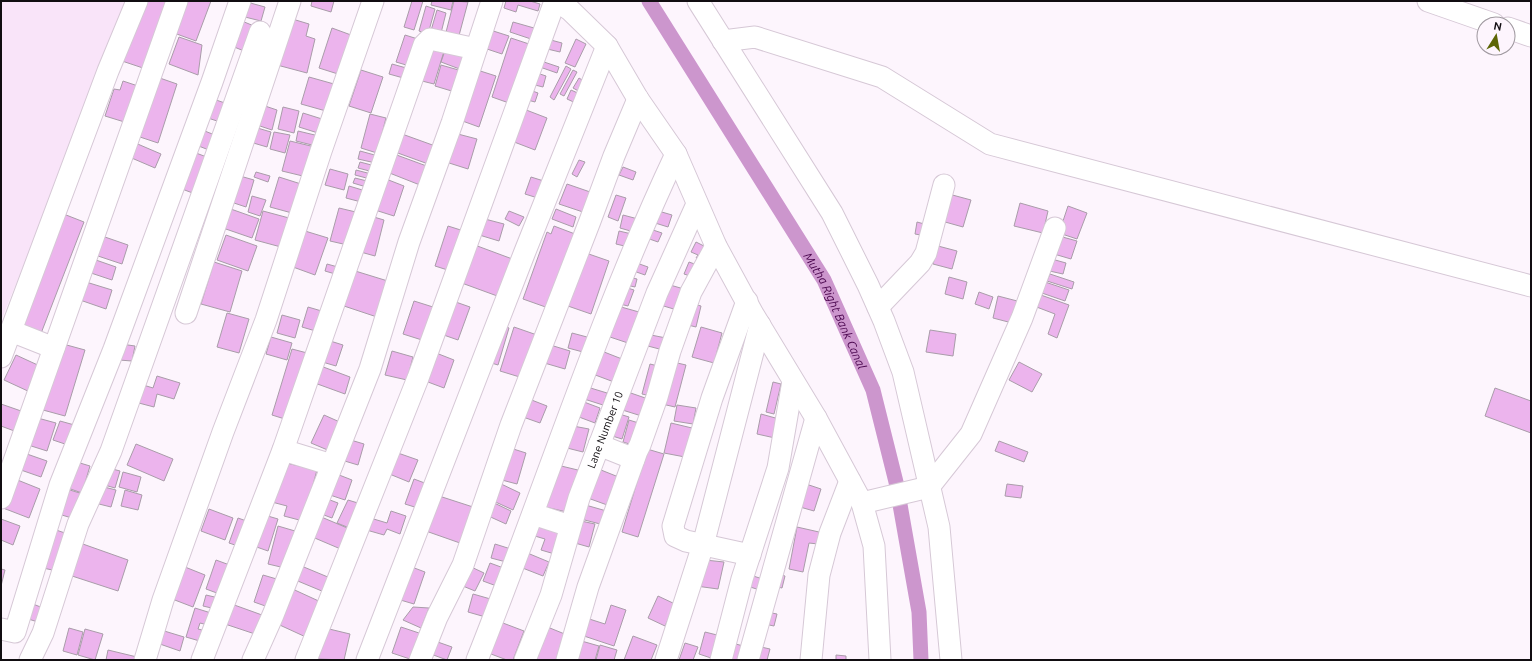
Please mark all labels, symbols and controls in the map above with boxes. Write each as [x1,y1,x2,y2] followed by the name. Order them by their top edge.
[1476,16,1516,56] north arrow
[1493,20,1503,33] text: N
[802,250,870,372] water label: Mutha Right Bank Canal
[585,390,625,470] street label: Lane Number 10

